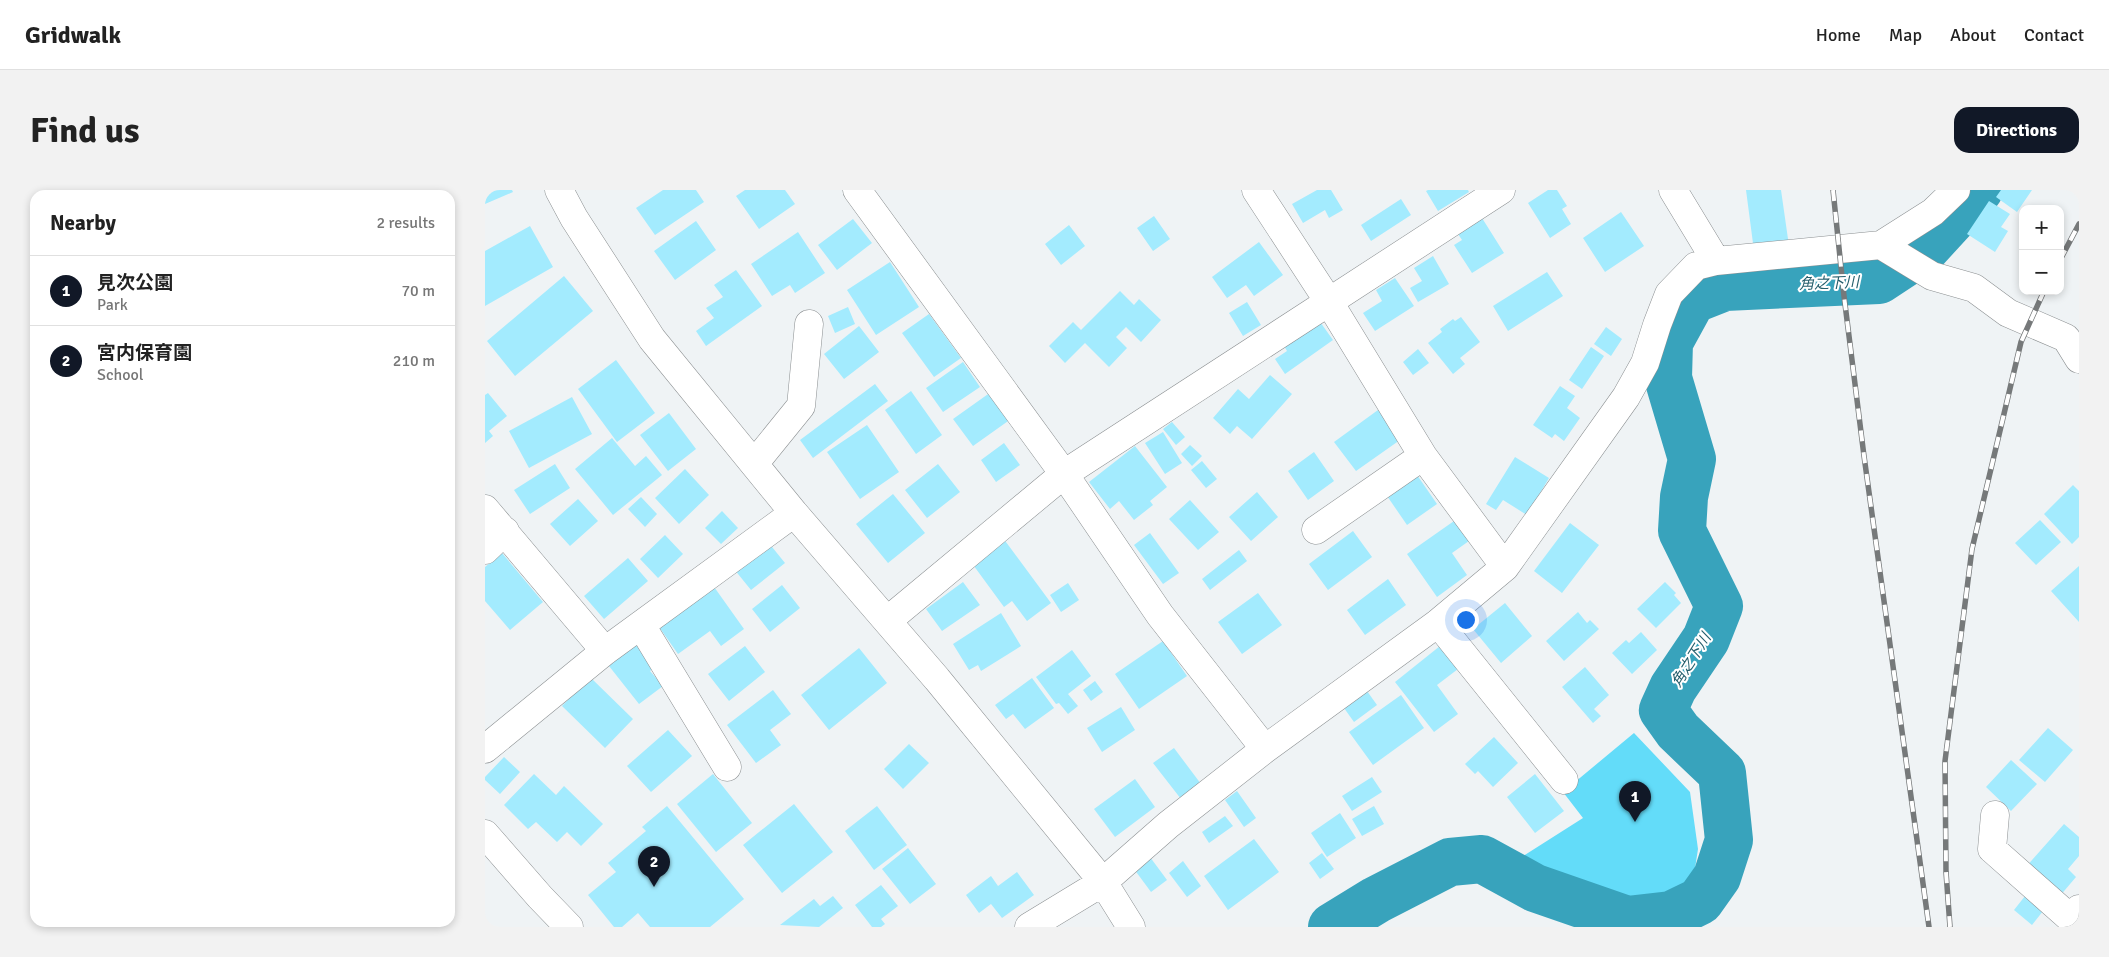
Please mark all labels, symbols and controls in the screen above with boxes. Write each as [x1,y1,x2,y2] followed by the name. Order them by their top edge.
[25,20,121,50] text: Gridwalk
[1816,24,1861,46] text: Home
[1889,24,1922,46] text: Map
[1950,24,1996,46] text: About
[2024,24,2084,46] text: Contact
[1954,107,2079,153] button: Directions
[30,109,140,152] text: Find us
[2019,205,2064,295] map controls
[2019,205,2064,250] button: +
[50,210,116,236] text: Nearby
[376,213,435,233] text: 2 results
[2019,250,2064,295] button: −
[97,271,173,295] text: 見次公園
[1799,273,1861,293] water label: 角之下川
[62,281,70,301] text: 1
[401,281,435,301] text: 70 m
[97,295,128,315] text: Park
[97,341,192,365] text: 宮内保育園
[62,351,70,371] text: 2
[393,351,435,371] text: 210 m
[97,365,143,385] text: School
[1453,607,1479,633] your location
[1667,628,1716,690] water label: 角之下川
[1619,781,1651,822] pin: 1
[638,846,670,887] pin: 2

